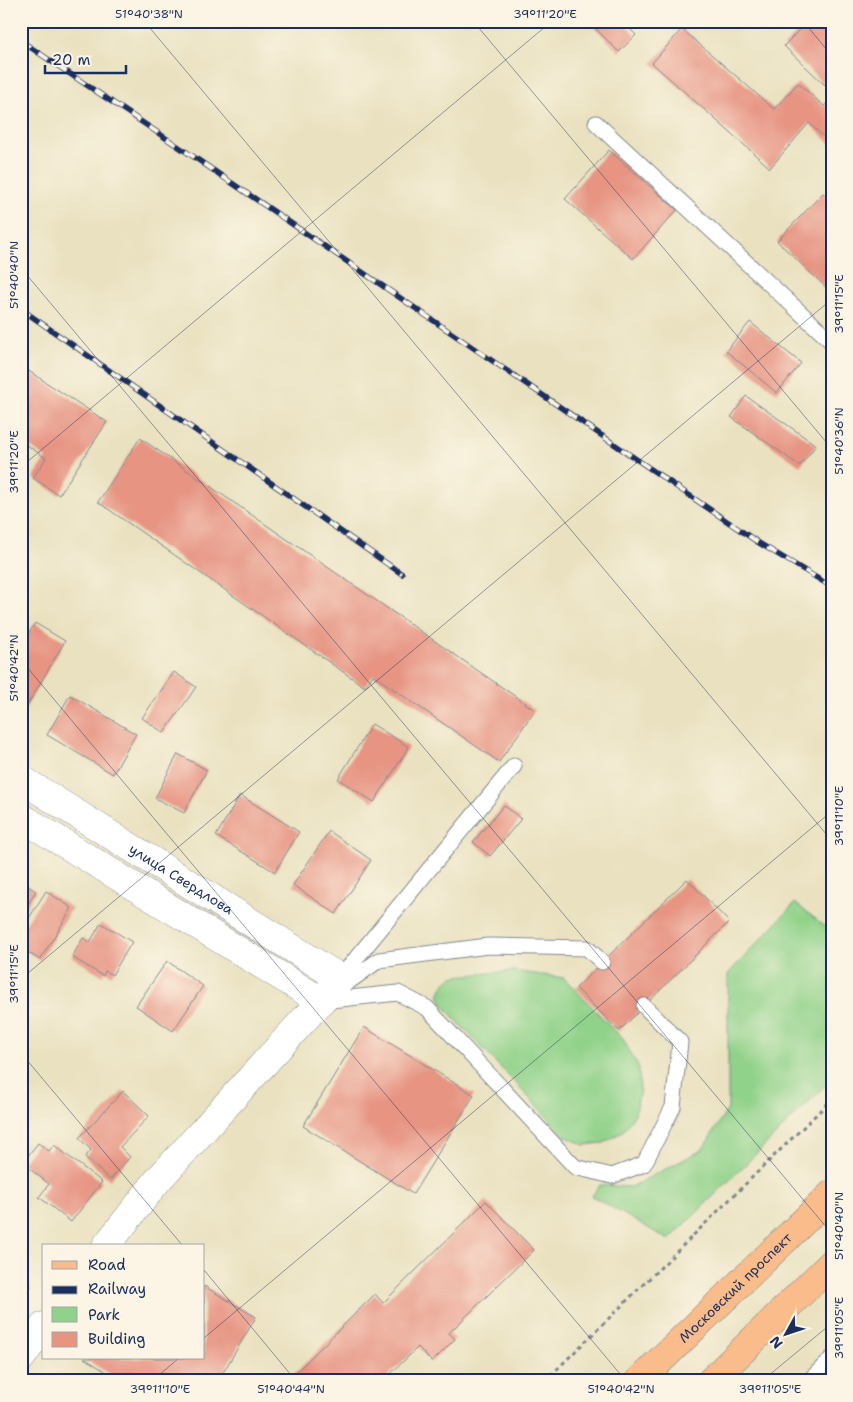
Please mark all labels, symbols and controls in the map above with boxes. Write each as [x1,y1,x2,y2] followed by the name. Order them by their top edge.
[115,6,183,22] text: 51°40'38"N
[513,6,577,22] text: 39°11'20"E
[45,42,126,74] scale bar
[52,50,91,70] text: 20 m
[6,241,22,309] text: 51°40'40"N
[831,274,847,334] text: 39°11'15"E
[831,407,847,475] text: 51°40'36"N
[6,430,22,494] text: 39°11'20"E
[6,634,22,702] text: 51°40'42"N
[831,786,847,846] text: 39°11'10"E
[126,840,237,918] street label: улица Свердлова
[6,944,22,1004] text: 39°11'15"E
[831,1192,847,1260] text: 51°40'40"N
[675,1228,796,1347] street label: Московский проспект
[42,1244,205,1360] legend
[88,1255,126,1275] text: Road
[88,1279,146,1299] text: Railway
[831,1297,847,1359] text: 39°11'05"E
[88,1305,120,1325] text: Park
[760,1310,810,1360] north arrow
[88,1329,145,1349] text: Building
[766,1332,787,1352] text: N
[130,1381,190,1397] text: 39°11'10"E
[257,1381,325,1397] text: 51°40'44"N
[587,1381,655,1397] text: 51°40'42"N
[739,1381,801,1397] text: 39°11'05"E

